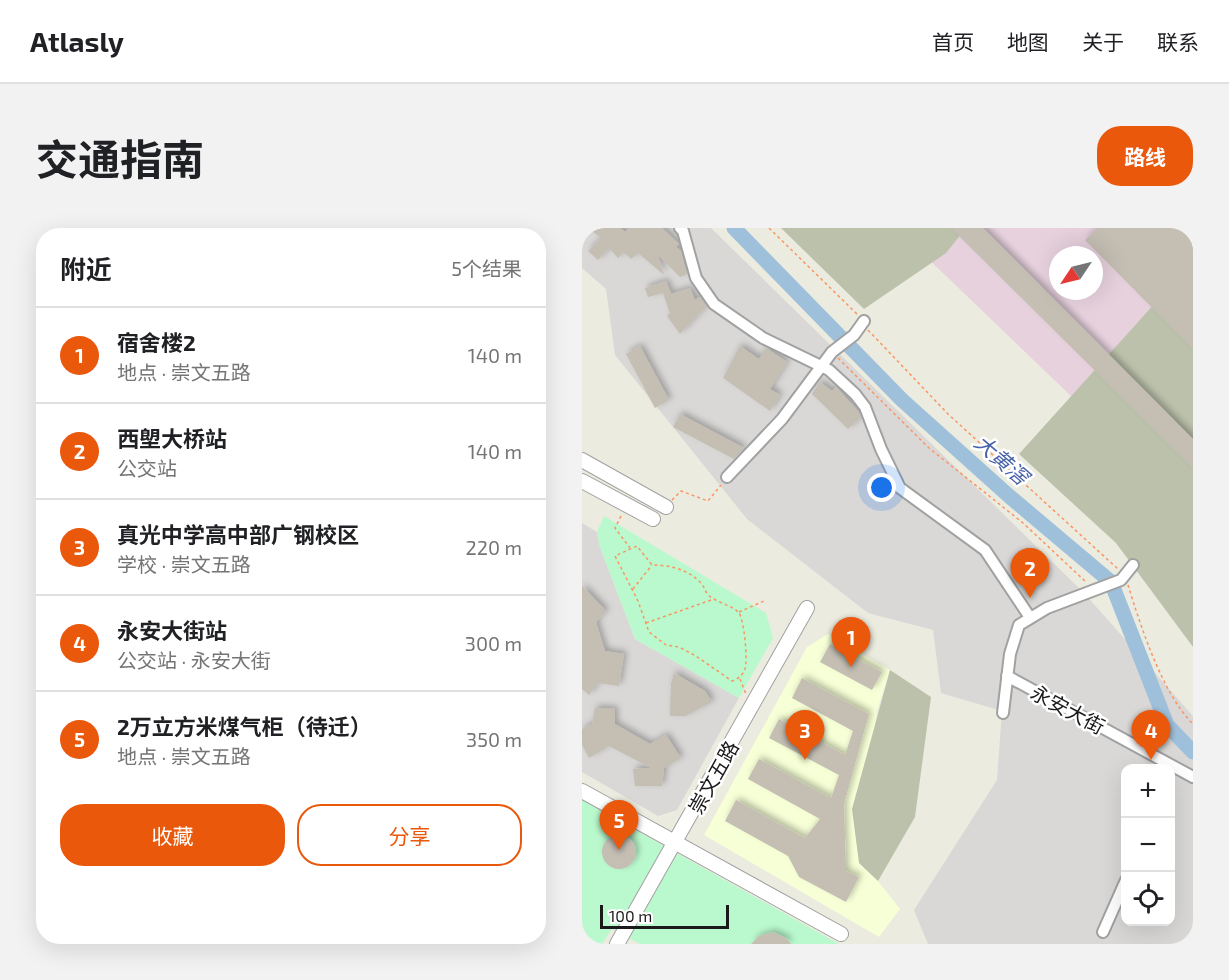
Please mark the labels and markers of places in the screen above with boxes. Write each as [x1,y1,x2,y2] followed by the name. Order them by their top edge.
[1010,548,1050,598] pin: 2
[832,618,870,667] pin: 1
[786,710,824,760] pin: 3
[1132,710,1170,760] pin: 4
[600,800,639,850] pin: 5

